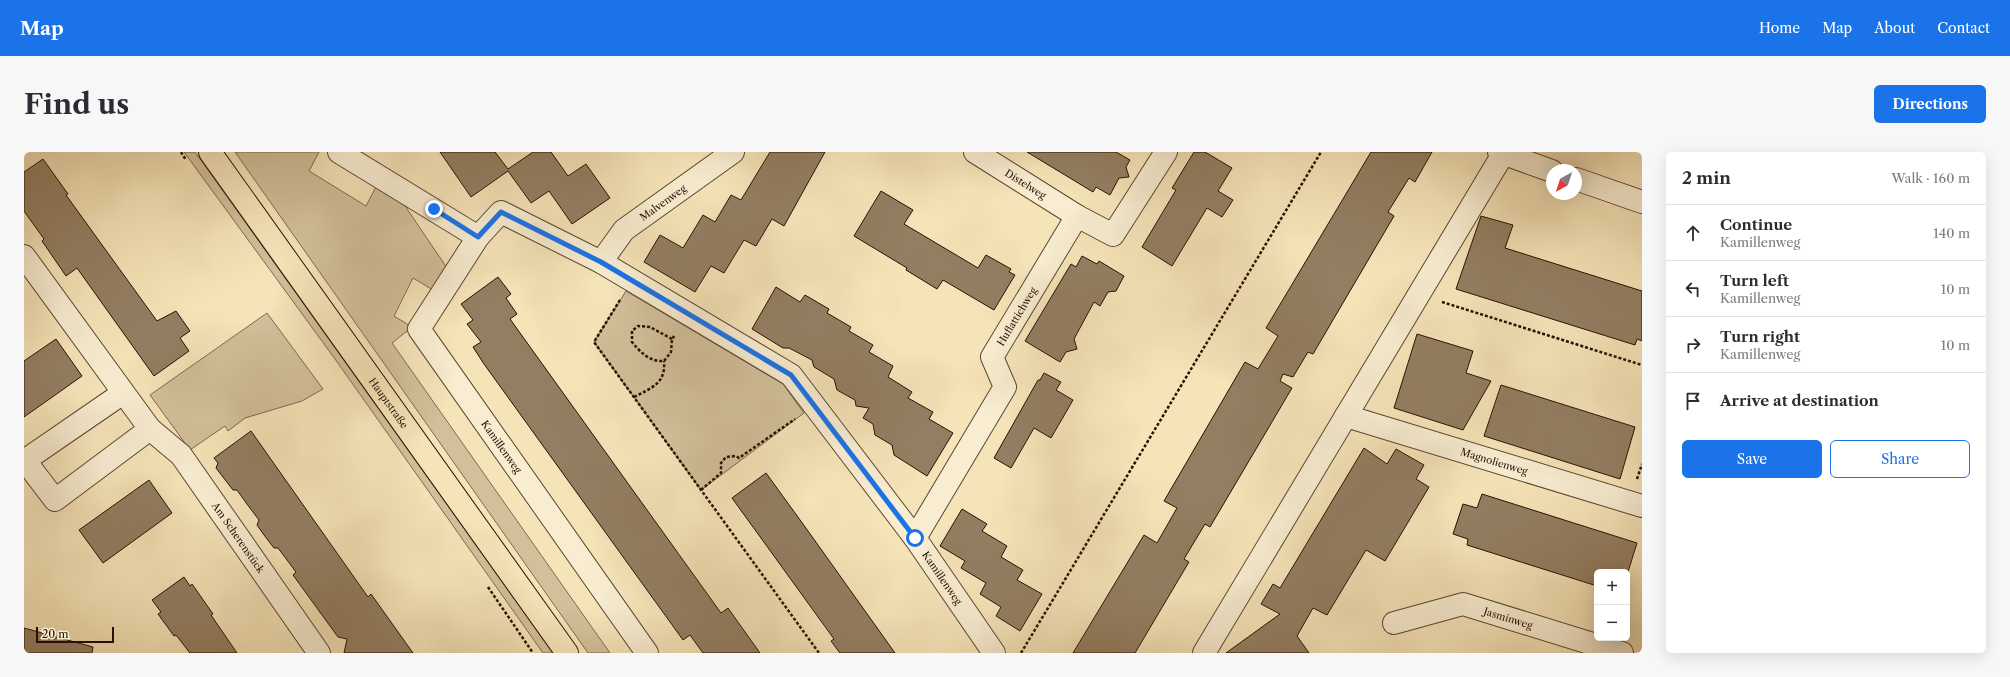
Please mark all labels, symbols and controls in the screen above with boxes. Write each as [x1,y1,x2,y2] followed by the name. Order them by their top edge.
[20,17,64,40] text: Map
[1759,19,1800,37] text: Home
[1822,19,1852,37] text: Map
[1874,19,1915,37] text: About
[1937,19,1990,37] text: Contact
[1874,85,1986,123] button: Directions
[24,87,129,121] text: Find us
[1546,164,1582,200] north arrow
[1003,166,1050,202] street label: Distelweg
[1682,168,1731,188] text: 2 min
[1891,170,1970,186] text: Walk · 160 m
[637,181,689,223] street label: Malvenweg
[425,200,443,218] route end
[1720,215,1792,234] text: Continue
[1682,222,1704,244] icon: ahead
[1933,225,1970,241] text: 140 m
[1720,234,1800,250] text: Kamillenweg
[1720,271,1789,290] text: Turn left
[1682,278,1704,300] icon: left
[1941,281,1970,297] text: 10 m
[994,284,1040,348] street label: Huflattichweg
[1720,290,1800,306] text: Kamillenweg
[1720,327,1800,346] text: Turn right
[1682,334,1704,356] icon: right
[1941,337,1970,353] text: 10 m
[1720,346,1800,362] text: Kamillenweg
[366,375,412,431] street label: Hauptstraße
[1682,390,1704,412] icon: arrive
[1720,391,1879,410] text: Arrive at destination
[479,418,525,476] street label: Kamillenweg
[1682,440,1822,478] button: Save
[1830,440,1970,478] button: Share
[1459,445,1530,478] street label: Magnolienweg
[209,499,268,576] street label: Am Scherenstück
[906,529,924,547] route start
[919,549,966,608] street label: Kamillenweg
[1594,569,1630,641] map controls
[1594,569,1630,605] button: +
[1480,604,1535,632] street label: Jasminweg
[1594,605,1630,641] button: −
[36,625,114,644] scale bar
[42,627,68,641] text: 20 m

